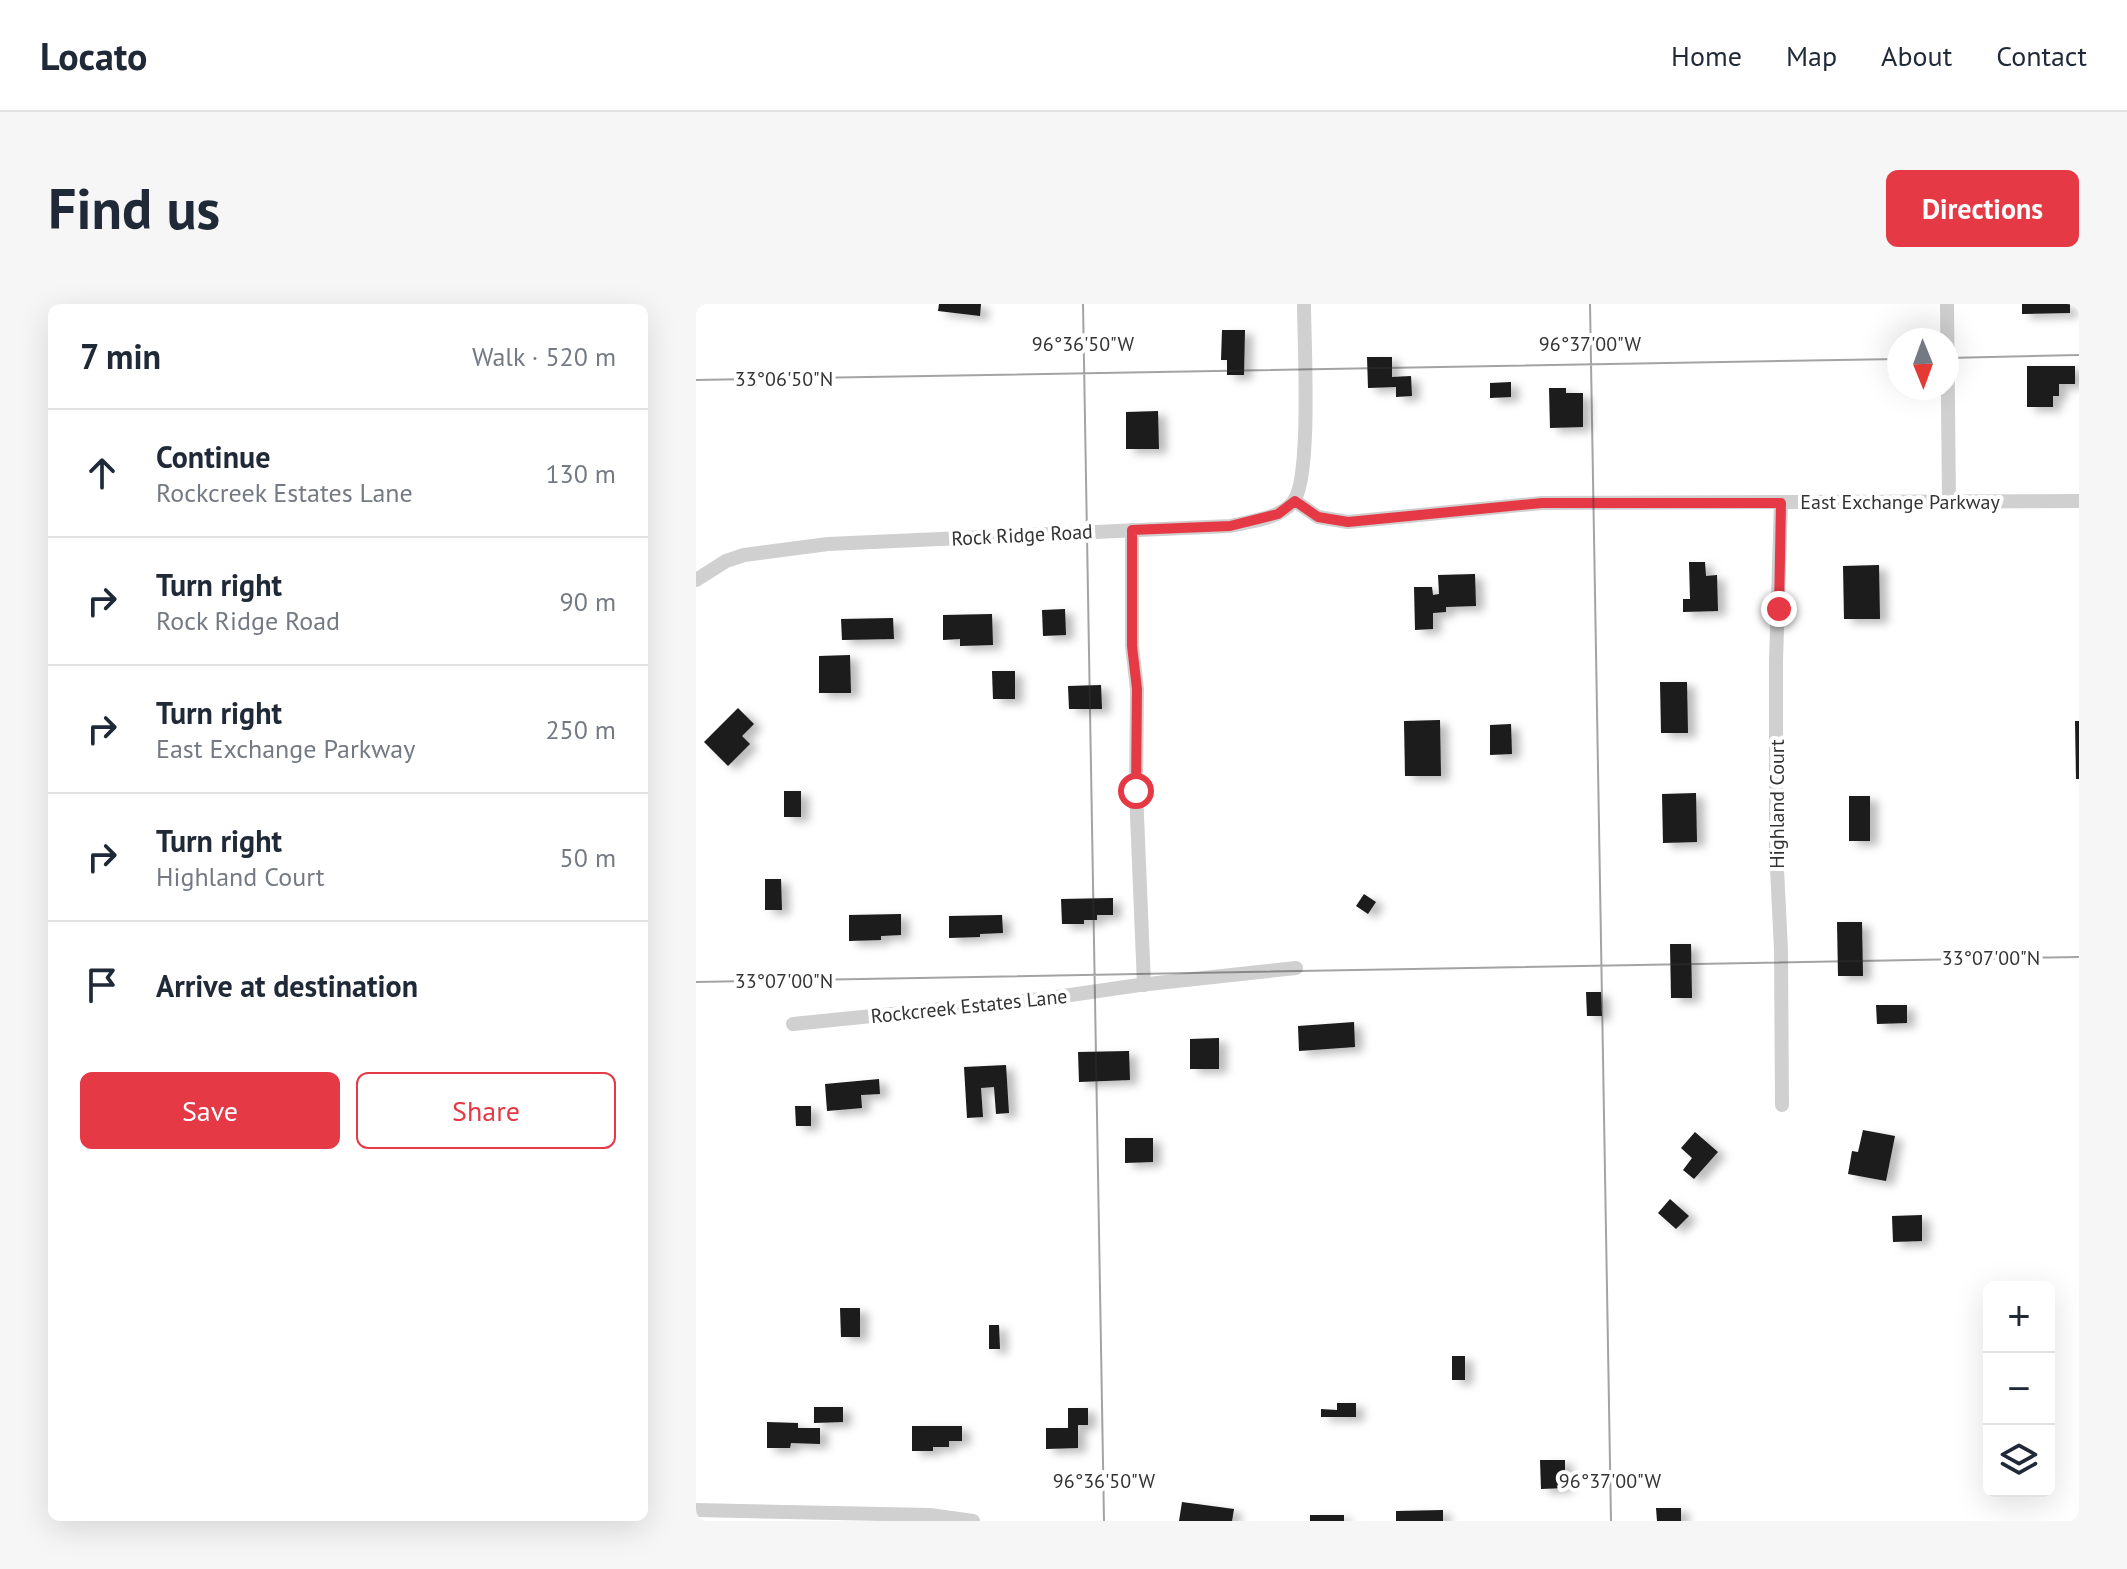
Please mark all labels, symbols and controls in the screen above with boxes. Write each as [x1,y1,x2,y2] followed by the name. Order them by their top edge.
[40,31,147,80] text: Locato
[1671,37,1742,74] text: Home
[1786,37,1837,74] text: Map
[1881,37,1952,74] text: About
[1996,37,2087,74] text: Contact
[1886,170,2079,247] button: Directions
[48,172,220,244] text: Find us
[1887,328,1959,400] north arrow
[1032,331,1135,357] text: 96°36'50"W
[1539,331,1642,357] text: 96°37'00"W
[80,334,161,378] text: 7 min
[472,340,616,373] text: Walk · 520 m
[735,366,833,392] text: 33°06'50"N
[156,437,270,476] text: Continue
[80,451,124,495] icon: ahead
[545,457,616,490] text: 130 m
[156,476,413,509] text: Rockcreek Estates Lane
[1800,489,2000,515] street label: East Exchange Parkway
[951,518,1093,552] street label: Rock Ridge Road
[156,565,282,604] text: Turn right
[80,579,124,623] icon: right
[560,585,616,618] text: 90 m
[1761,591,1797,627] route end
[156,604,340,637] text: Rock Ridge Road
[156,693,282,732] text: Turn right
[80,707,124,751] icon: right
[545,713,616,746] text: 250 m
[156,732,415,765] text: East Exchange Parkway
[1764,739,1790,869] street label: Highland Court
[1118,773,1154,809] route start
[156,821,282,860] text: Turn right
[80,835,124,879] icon: right
[560,841,616,874] text: 50 m
[156,860,325,893] text: Highland Court
[1942,945,2040,971] text: 33°07'00"N
[80,963,124,1007] icon: arrive
[156,966,418,1005] text: Arrive at destination
[735,968,833,994] text: 33°07'00"N
[869,983,1069,1029] street label: Rockcreek Estates Lane
[80,1072,340,1149] button: Save
[356,1072,616,1149] button: Share
[1983,1281,2055,1497] map controls
[1983,1281,2055,1353] button: +
[1983,1353,2055,1425] button: −
[1983,1425,2055,1497] button: layers
[1053,1468,1156,1494] text: 96°36'50"W
[1559,1468,1662,1494] text: 96°37'00"W

